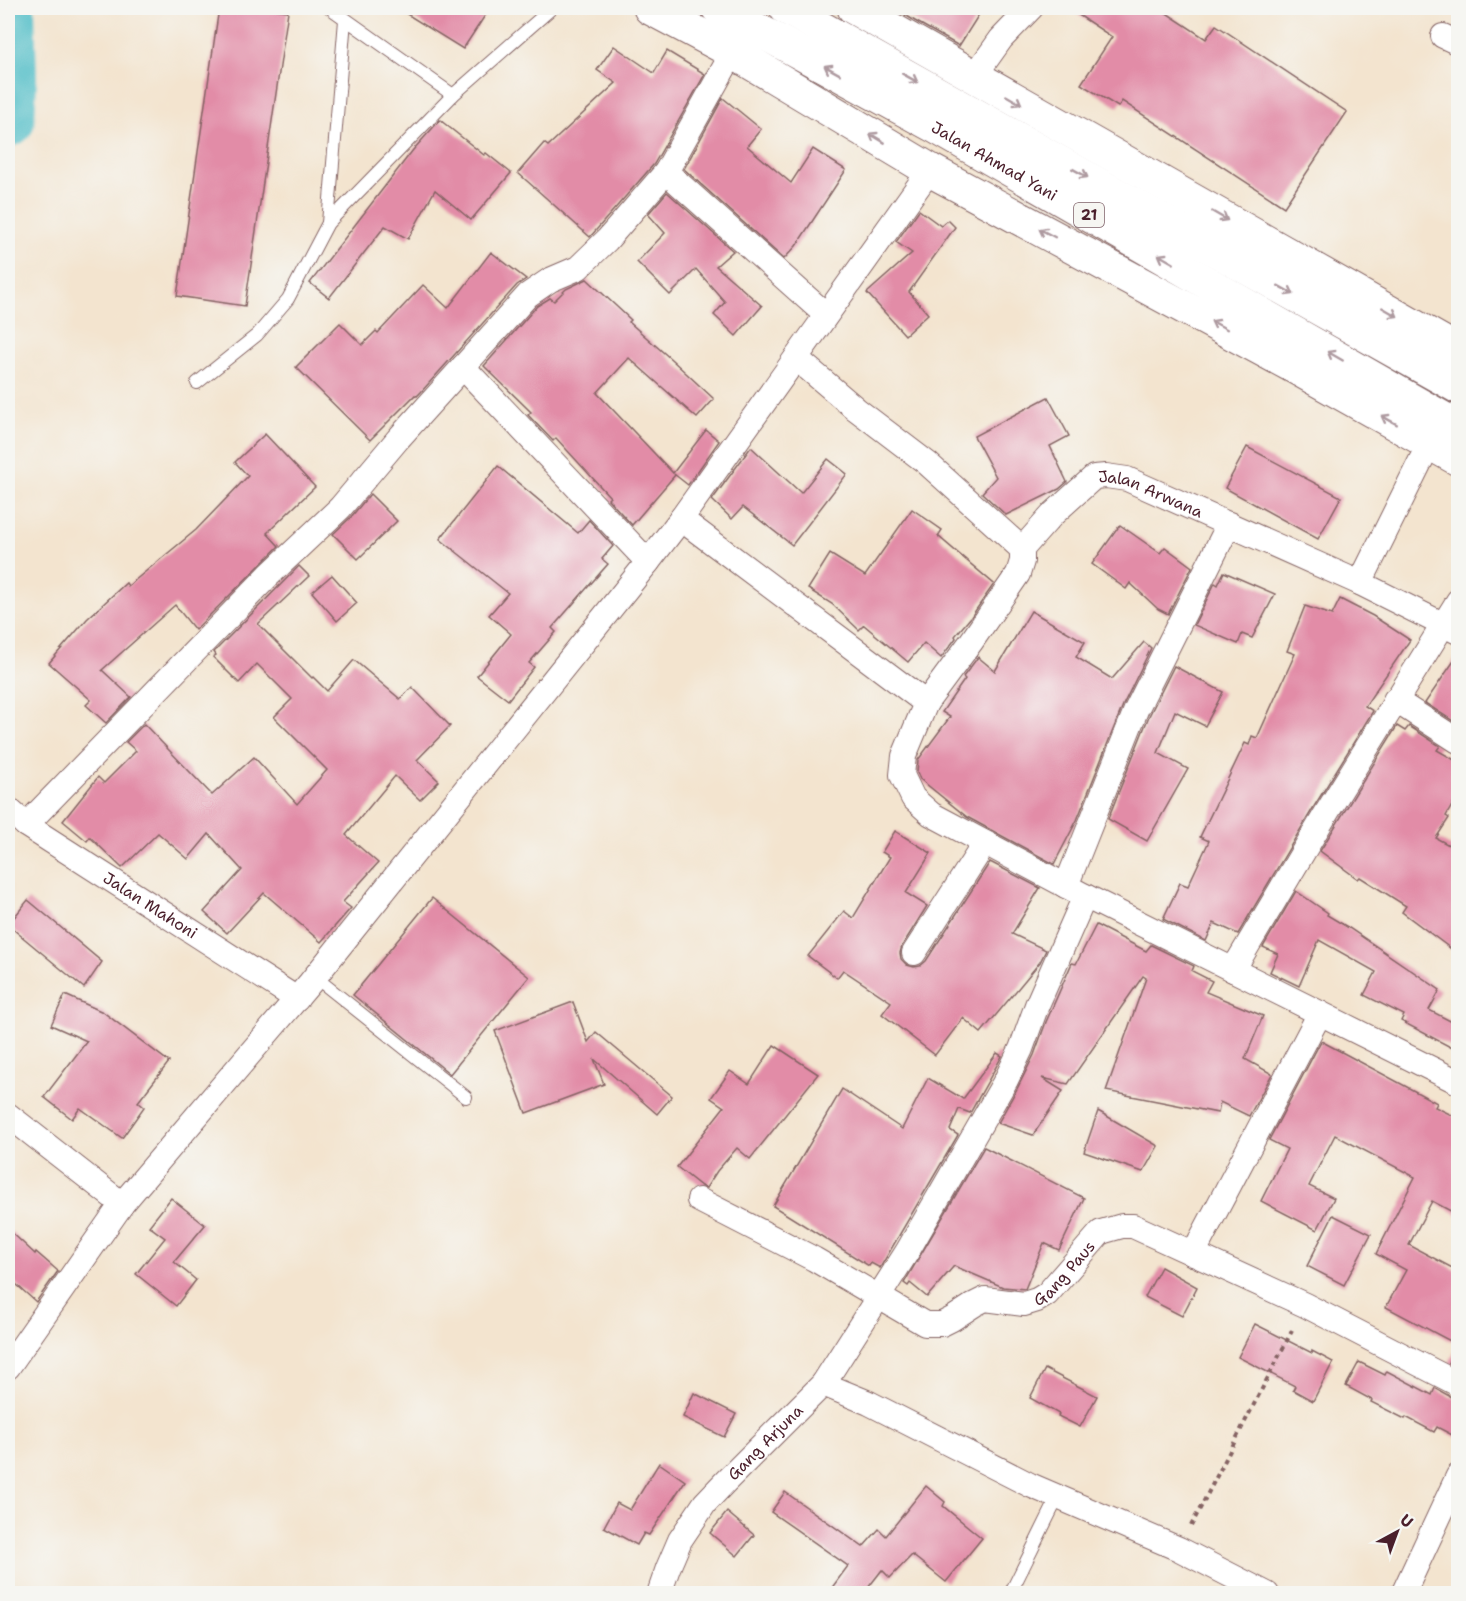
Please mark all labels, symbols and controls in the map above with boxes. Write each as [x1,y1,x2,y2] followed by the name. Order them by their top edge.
[823,64,841,75] one-way arrow
[901,72,918,84] one-way arrow
[1005,94,1022,106] one-way arrow
[928,117,1061,206] street label: Jalan Ahmad Yani
[869,132,886,144] one-way arrow
[1071,168,1088,180] one-way arrow
[1074,203,1104,227] road number: 21
[1211,210,1228,222] one-way arrow
[1039,227,1056,239] one-way arrow
[1157,253,1174,265] one-way arrow
[1277,284,1294,296] one-way arrow
[1381,307,1398,319] one-way arrow
[1210,319,1228,330] one-way arrow
[1326,350,1343,362] one-way arrow
[1381,413,1398,425] one-way arrow
[1097,466,1206,523] street label: Jalan Arwana
[99,867,201,943] street label: Jalan Mahoni
[1030,1236,1100,1311] street label: Gang Paus
[723,1400,808,1485] street label: Gang Arjuna
[1367,1502,1427,1562] north arrow
[1395,1510,1418,1533] text: U

